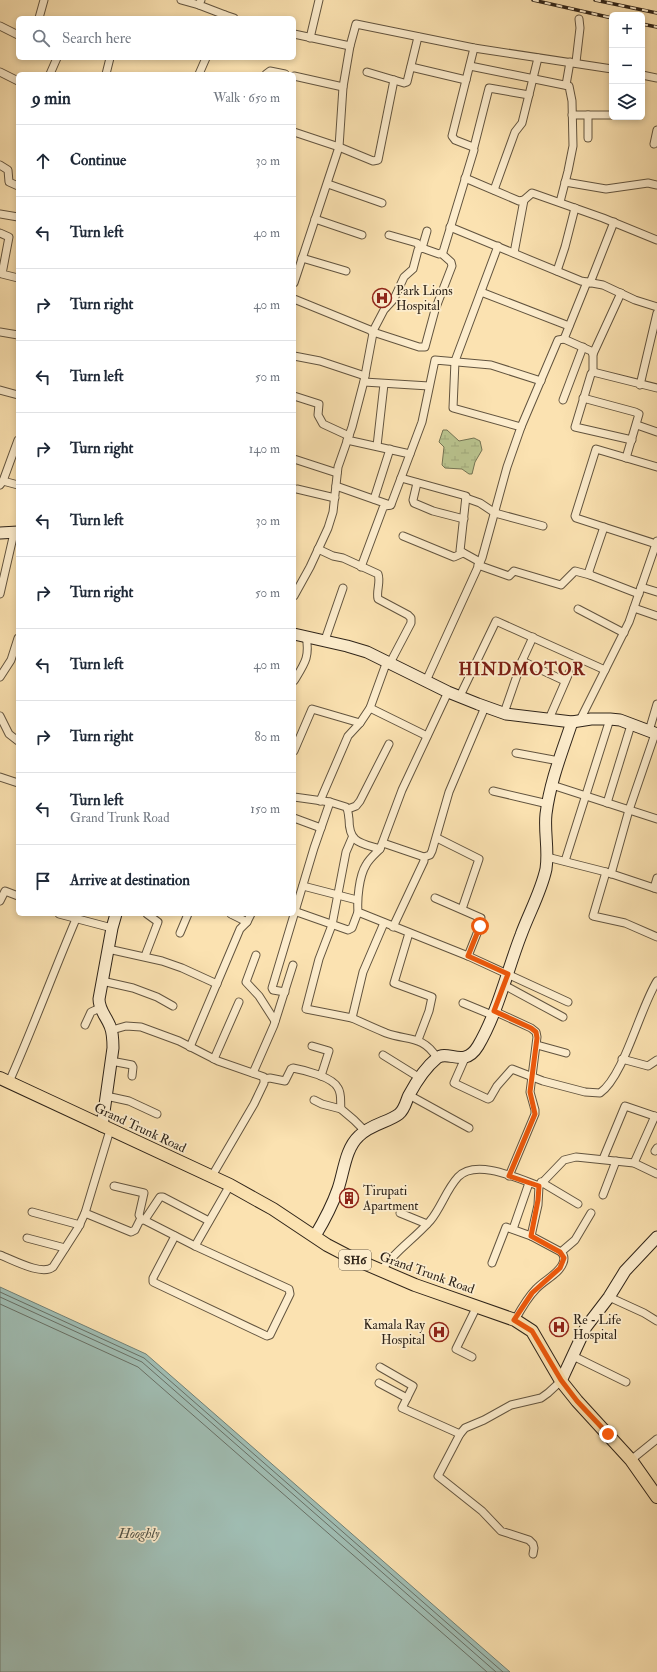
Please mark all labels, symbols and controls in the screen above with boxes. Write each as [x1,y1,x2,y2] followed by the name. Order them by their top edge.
[609,12,645,120] map controls
[609,12,645,48] button: +
[16,16,296,60] search box
[30,27,52,49] icon: search
[62,29,131,48] text: Search here
[609,48,645,84] button: −
[609,84,645,120] button: layers
[32,88,71,109] text: 9 min
[213,90,280,106] text: Walk · 650 m
[32,150,54,172] icon: ahead
[70,151,126,170] text: Continue
[256,153,280,169] text: 30 m
[32,222,54,244] icon: left
[70,223,124,242] text: Turn left
[254,225,280,241] text: 40 m
[396,283,453,315] place label: Park Lions Hospital
[371,287,393,309] hospital icon: Park Lions Hospital
[32,294,54,316] icon: right
[70,295,133,314] text: Turn right
[254,297,280,313] text: 40 m
[32,366,54,388] icon: left
[70,367,124,386] text: Turn left
[255,369,280,385] text: 50 m
[32,438,54,460] icon: right
[70,439,133,458] text: Turn right
[249,441,280,457] text: 140 m
[32,510,54,532] icon: left
[70,511,124,530] text: Turn left
[256,513,280,529] text: 30 m
[32,582,54,604] icon: right
[70,583,133,602] text: Turn right
[255,585,280,601] text: 50 m
[32,654,54,676] icon: left
[70,655,124,674] text: Turn left
[254,657,280,673] text: 40 m
[458,659,586,680] district label: HINDMOTOR
[32,726,54,748] icon: right
[70,727,133,746] text: Turn right
[254,729,280,745] text: 80 m
[70,791,124,810] text: Turn left
[32,798,54,820] icon: left
[250,801,280,817] text: 150 m
[70,810,170,826] text: Grand Trunk Road
[32,870,54,892] icon: arrive
[70,871,190,890] text: Arrive at destination
[471,917,489,935] route start
[91,1100,189,1157] street label: Grand Trunk Road
[362,1183,419,1215] place label: Tirupati Apartment
[338,1187,360,1209] building icon: Tirupati Apartment
[377,1248,477,1298] street label: Grand Trunk Road
[339,1250,371,1270] road number: SH6
[573,1312,622,1344] place label: Re - Life Hospital
[548,1316,570,1338] hospital icon: Re - Life Hospital
[363,1317,426,1349] place label: Kamala Ray Hospital
[428,1321,450,1343] hospital icon: Kamala Ray Hospital
[599,1425,617,1443] route end
[117,1525,160,1542] water label: Hooghly

